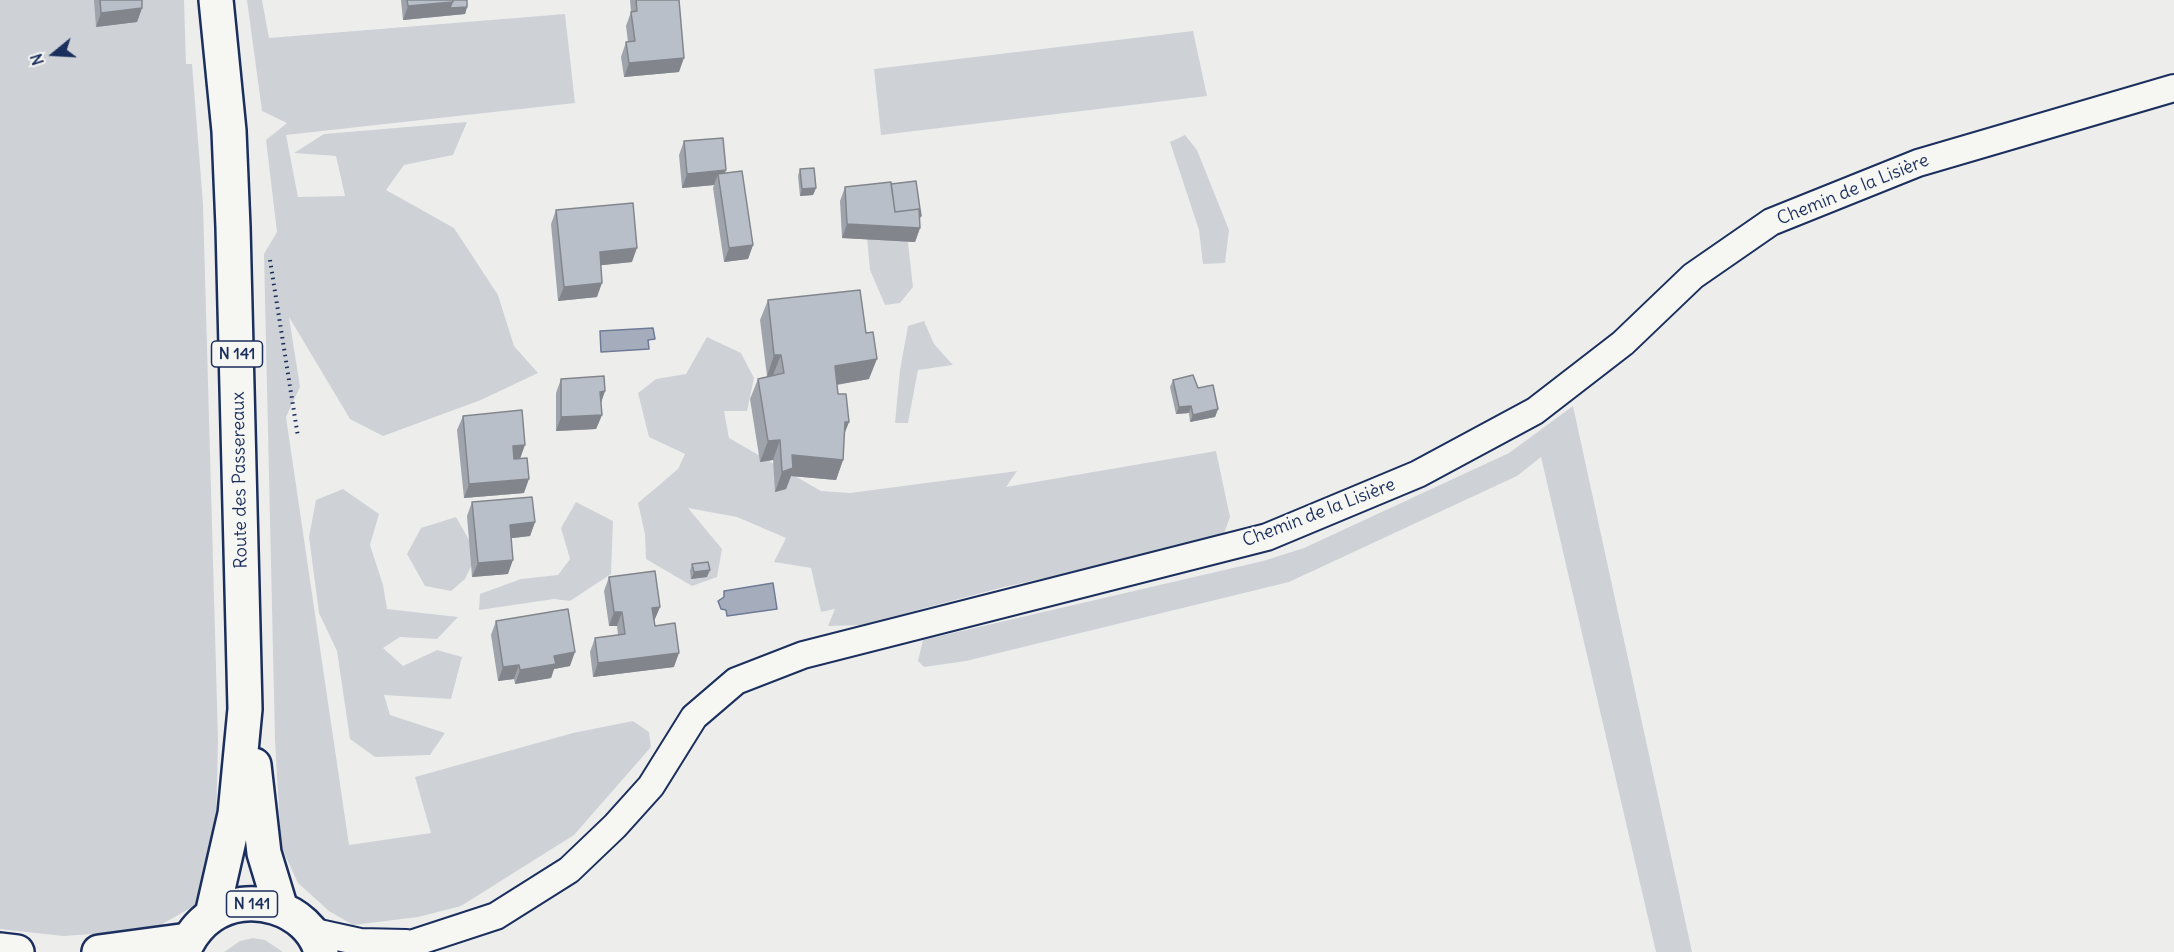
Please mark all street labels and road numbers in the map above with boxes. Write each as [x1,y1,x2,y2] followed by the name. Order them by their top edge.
[1774,150,1932,230] street label: Chemin de la Lisière
[212,341,262,367] road number: N 141
[228,391,252,569] street label: Route des Passereaux
[1240,474,1398,552] street label: Chemin de la Lisière
[226,891,278,917] road number: N 141

